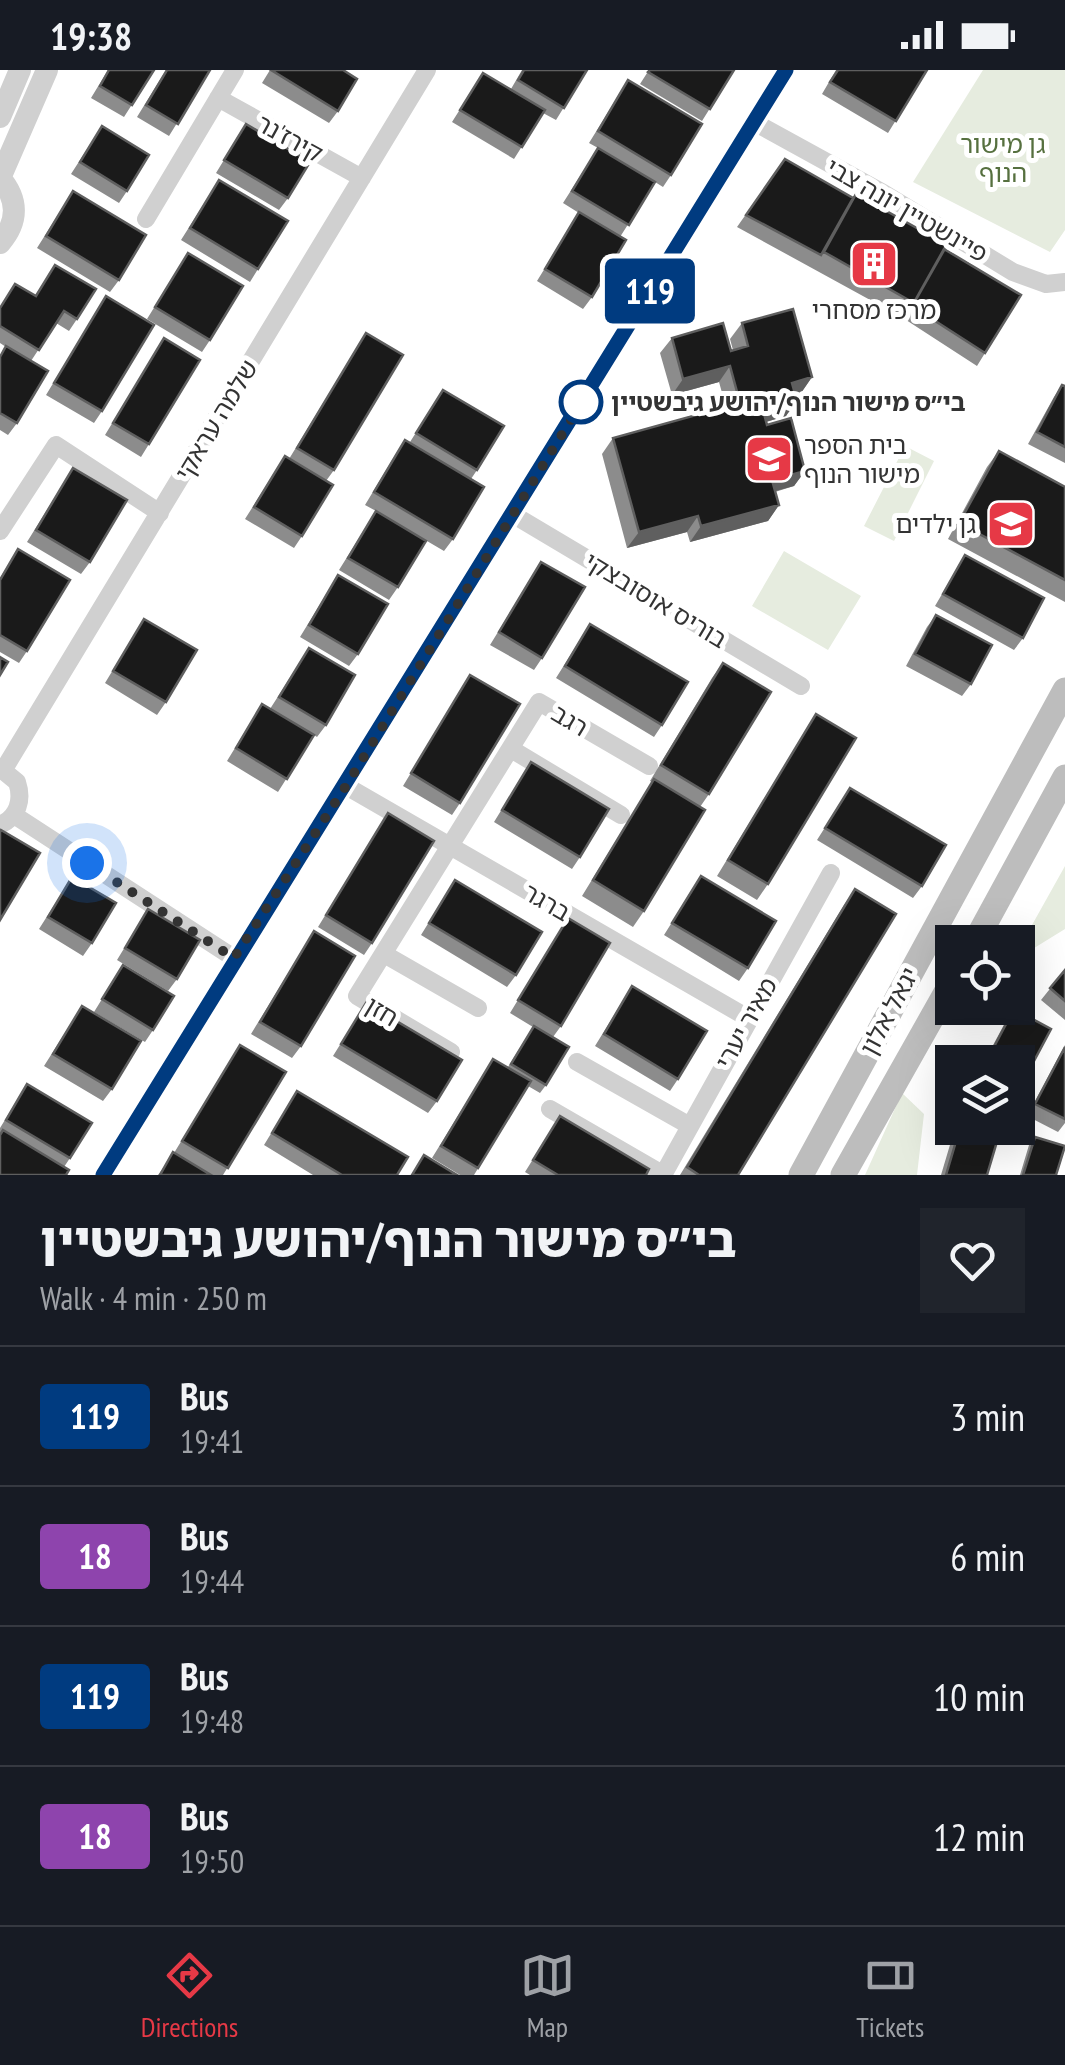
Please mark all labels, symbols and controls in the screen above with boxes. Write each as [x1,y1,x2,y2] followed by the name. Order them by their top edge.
[50,11,132,60] text: 19:38
[251,107,329,169] street label: קירז'נר
[960,128,1046,189] park label: גן מישור הנוף
[820,151,994,269] street label: פיינשטיין יונה צבי
[848,238,900,290] building icon: מרכז מסחרי
[592,258,708,324] line badge: 119
[625,268,675,314] text: 119
[812,294,936,326] place label: מרכז מסחרי
[167,354,265,486] street label: שלמה עראקי
[560,381,602,423] marker: בי״ס מישור הנוף/יהושע גיבשטיין
[611,386,966,418] place label: בי״ס מישור הנוף/יהושע גיבשטיין
[804,429,920,490] place label: בית הספר מישור הנוף
[743,433,795,485] school or university icon: בית הספר מישור הנוף
[985,498,1037,550] school or university icon: גן ילדים
[895,508,976,540] place label: גן ילדים
[579,545,733,655] street label: בוריס אוסובצקי
[546,697,594,743] street label: רגב
[62,838,112,888] your location
[518,876,576,928] street label: ברגר
[935,925,1035,1145] map controls
[935,925,1035,1025] button: locate
[853,961,925,1061] street label: יגאל אלון
[708,972,784,1074] street label: מאיר יערי
[360,989,404,1033] street label: חזן
[935,1045,1035,1145] button: layers
[40,1208,736,1270] text: בי״ס מישור הנוף/יהושע גיבשטיין
[920,1208,1025,1313] button: heart
[40,1277,267,1319] text: Walk · 4 min · 250 m
[180,1371,229,1420] text: Bus
[950,1392,1025,1441] text: 3 min
[70,1393,120,1439] text: 119
[180,1420,244,1462] text: 19:41
[180,1511,229,1560] text: Bus
[950,1532,1025,1581] text: 6 min
[78,1533,112,1579] text: 18
[180,1560,244,1602] text: 19:44
[180,1651,229,1700] text: Bus
[933,1672,1025,1721] text: 10 min
[70,1673,120,1719] text: 119
[180,1700,244,1742] text: 19:48
[180,1791,229,1840] text: Bus
[933,1812,1025,1861] text: 12 min
[78,1813,112,1859] text: 18
[180,1840,244,1882] text: 19:50
[141,1948,238,2045] tab: Directions
[520,1948,575,2045] tab: Map
[856,1948,924,2045] tab: Tickets

